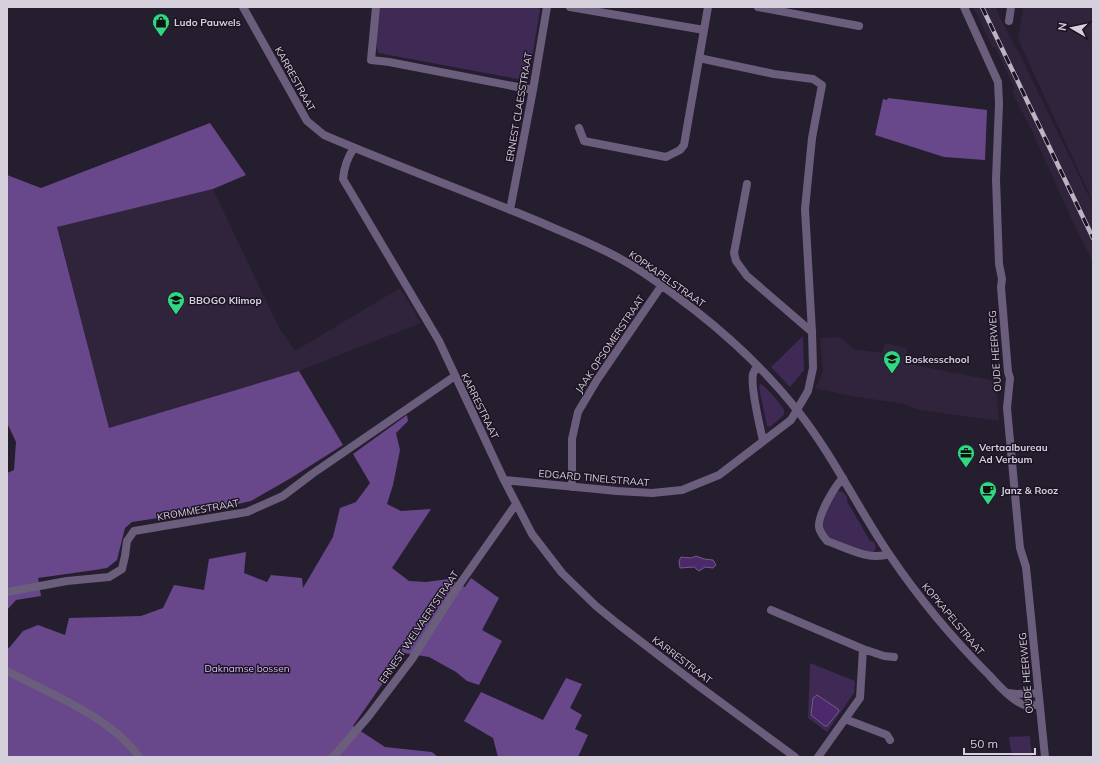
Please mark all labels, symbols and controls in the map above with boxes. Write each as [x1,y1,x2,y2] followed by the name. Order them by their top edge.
[1052,8,1092,48] north arrow
[151,12,171,37] shop icon: Ludo Pauwels
[174,16,241,29] place label: Ludo Pauwels
[1055,21,1070,32] text: N
[272,44,318,114] street label: KARRESTRAAT
[503,51,535,163] street label: ERNEST CLAESSTRAAT
[626,248,708,310] street label: KOPKAPELSTRAAT
[166,290,186,315] school or university icon: BBOGO Klimop
[572,293,648,395] street label: JAAK OPSOMERSTRAAT
[189,294,262,307] place label: BBOGO Klimop
[986,310,1004,392] street label: OUDE HEERWEG
[882,349,902,374] school or university icon: Boskesschool
[905,353,969,366] place label: Boskesschool
[458,371,502,441] street label: KARRESTRAAT
[978,441,1048,466] place label: Vertaalbureau Ad Verbum
[956,443,976,468] office icon: Vertaalbureau Ad Verbum
[538,467,650,489] street label: EDGARD TINELSTRAAT
[978,480,998,505] cafe icon: Janz & Rooz
[1001,484,1058,497] place label: Janz & Rooz
[156,496,240,524] street label: KROMMESTRAAT
[376,568,462,686] street label: ERNEST WELVAERTSTRAAT
[919,580,987,658] street label: KOPKAPELSTRAAT
[1016,632,1036,714] street label: OUDE HEERWEG
[649,633,715,687] street label: KARRESTRAAT
[204,662,290,675] park label: Daknamse bossen
[964,730,1035,756] scale bar
[970,736,998,751] text: 50 m

